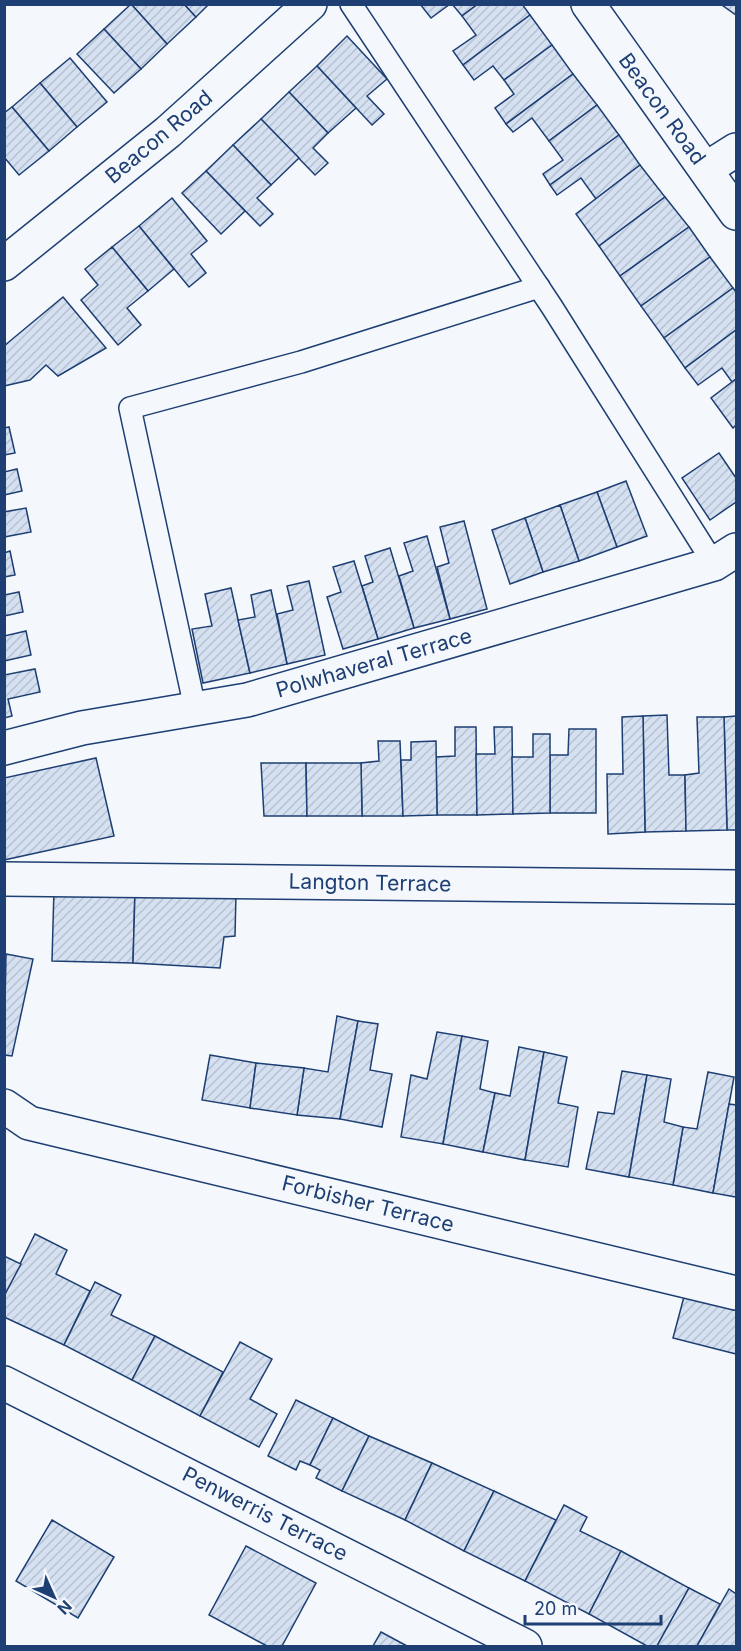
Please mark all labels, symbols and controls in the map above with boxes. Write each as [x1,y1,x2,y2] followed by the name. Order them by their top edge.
[614,48,711,169] street label: Beacon Road
[100,85,217,188] street label: Beacon Road
[273,623,475,702] street label: Polwhaveral Terrace
[288,869,452,896] street label: Langton Terrace
[280,1170,457,1237] street label: Forbisher Terrace
[179,1461,352,1566] street label: Penwerris Terrace
[24,1567,84,1627] north arrow
[525,1588,662,1626] scale bar
[53,1596,76,1619] text: N
[534,1598,577,1619] text: 20 m

